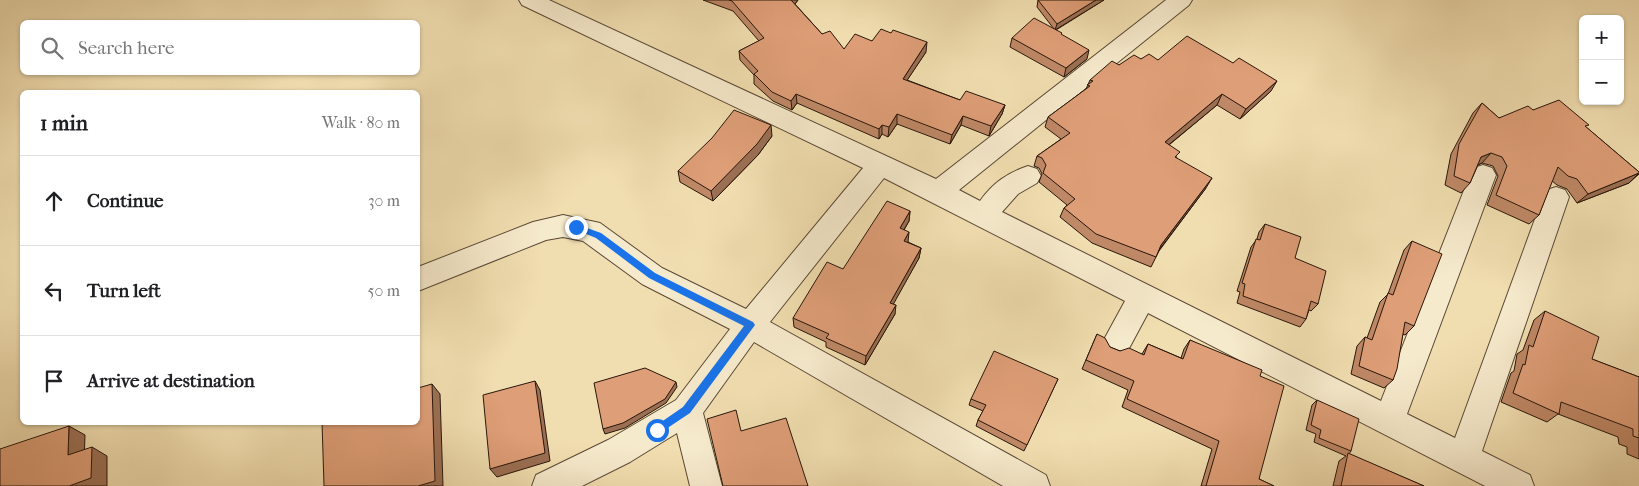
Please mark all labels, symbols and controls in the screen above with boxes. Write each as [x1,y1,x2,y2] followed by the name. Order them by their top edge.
[1579,15,1624,105] map controls
[1579,15,1624,60] button: +
[20,20,420,75] search box
[38,34,66,62] icon: search
[78,37,174,59] text: Search here
[1579,60,1624,105] button: −
[40,111,88,135] text: 1 min
[322,113,400,132] text: Walk · 80 m
[40,187,68,215] icon: ahead
[87,190,163,212] text: Continue
[368,191,400,210] text: 30 m
[565,216,588,239] route end
[40,277,68,305] icon: left
[87,280,161,302] text: Turn left
[368,281,400,300] text: 50 m
[40,367,68,395] icon: arrive
[87,370,255,392] text: Arrive at destination
[646,419,669,442] route start

